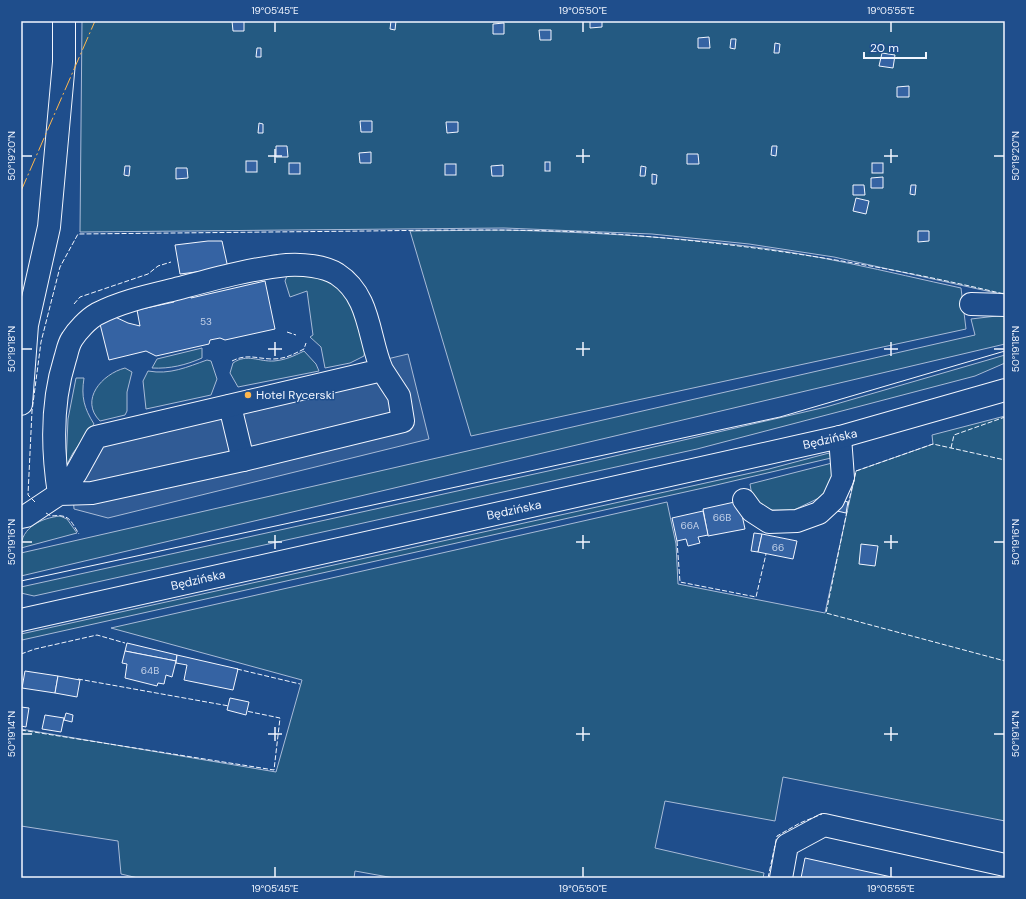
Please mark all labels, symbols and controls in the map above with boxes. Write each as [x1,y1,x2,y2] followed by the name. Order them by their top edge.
[251,4,299,17] text: 19°05'45"E
[559,4,608,17] text: 19°05'50"E
[867,4,915,17] text: 19°05'55"E
[864,34,926,60] scale bar
[870,40,899,56] text: 20 m
[5,131,18,181] text: 50°19'20"N
[1009,131,1022,181] text: 50°19'20"N
[200,315,212,328] house number: 53
[5,326,18,372] text: 50°19'18"N
[1009,326,1022,372] text: 50°19'18"N
[256,387,335,403] place label: Hotel Rycerski
[243,390,253,400] marker: Hotel Rycerski
[801,425,859,453] street label: Będzińska
[485,496,543,524] street label: Będzińska
[713,511,731,524] house number: 66B
[5,519,18,565] text: 50°19'16"N
[681,519,700,532] house number: 66A
[1009,519,1022,565] text: 50°19'16"N
[772,541,784,554] house number: 66
[169,566,227,594] street label: Będzińska
[141,664,159,677] house number: 64B
[5,711,18,757] text: 50°19'14"N
[1009,711,1022,757] text: 50°19'14"N
[251,882,299,895] text: 19°05'45"E
[559,882,608,895] text: 19°05'50"E
[867,882,915,895] text: 19°05'55"E

